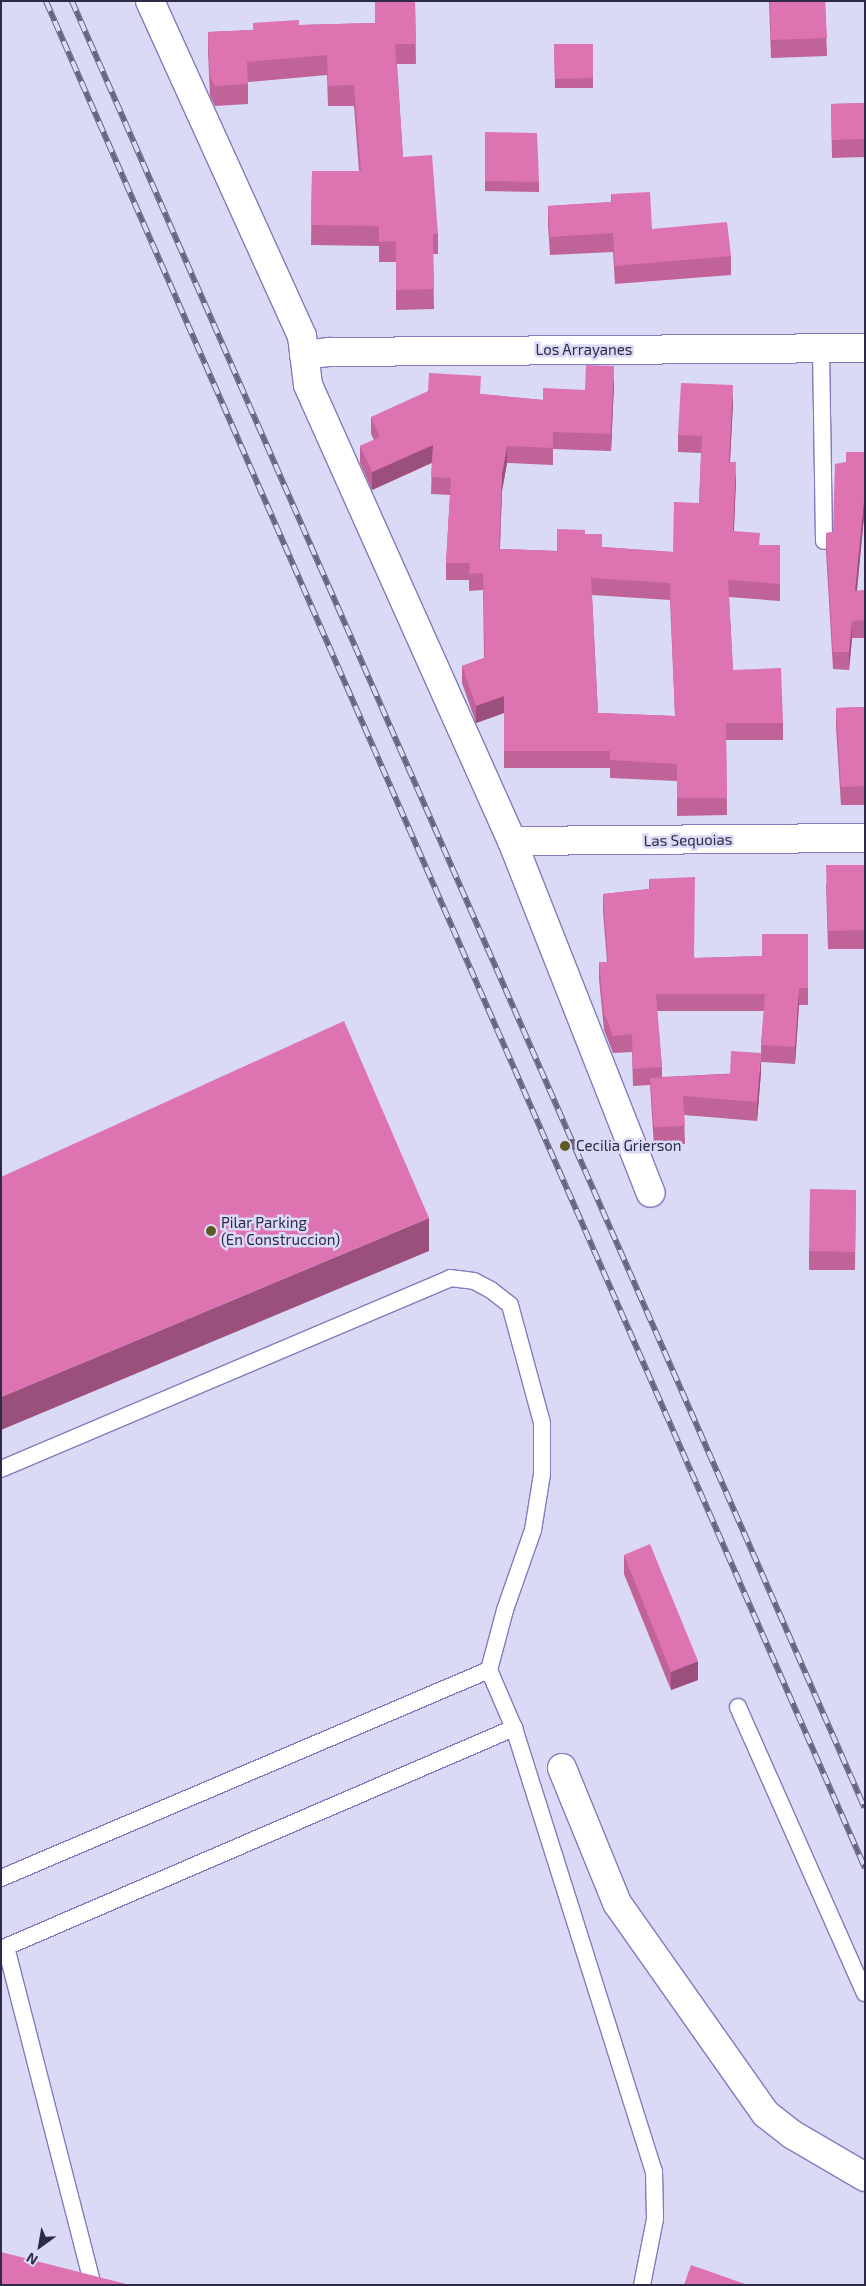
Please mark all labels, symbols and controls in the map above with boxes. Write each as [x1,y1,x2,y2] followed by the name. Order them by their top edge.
[535,341,633,359] street label: Los Arrayanes
[644,830,732,850] street label: Las Sequoias
[576,1137,681,1155] place label: Cecilia Grierson
[558,1139,572,1153] marker: Cecilia Grierson
[221,1213,340,1248] place label: Pilar Parking (En Construccion)
[205,1225,217,1237] marker: Pilar Parking (En Construccion)
[15,2221,65,2271] north arrow
[23,2249,41,2269] text: N

